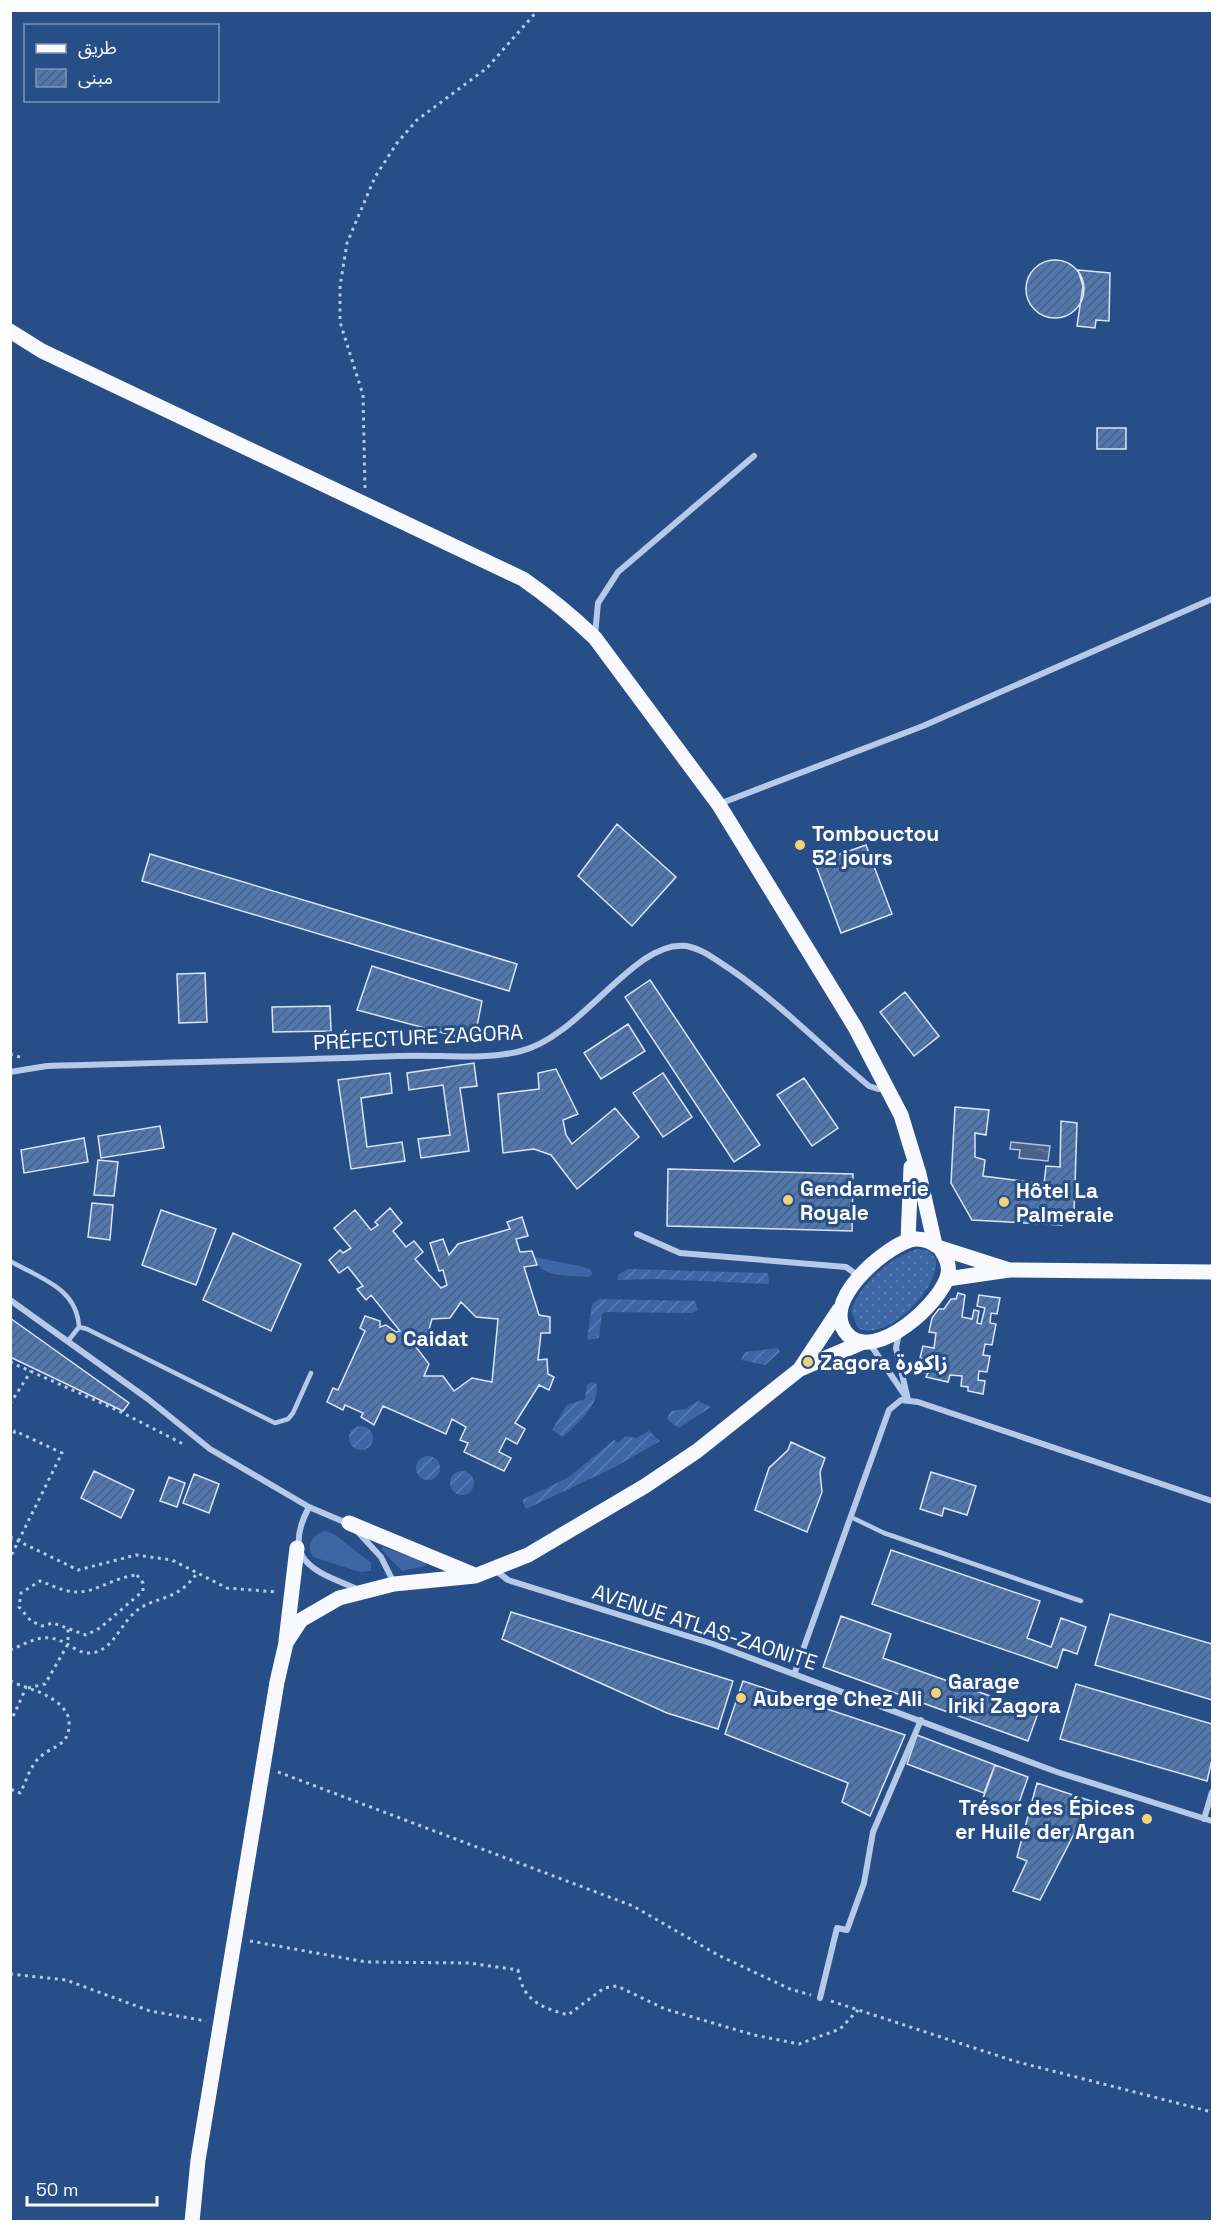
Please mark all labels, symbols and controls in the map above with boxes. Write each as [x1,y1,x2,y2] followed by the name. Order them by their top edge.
[24,24,219,102] legend
[78,36,117,59] text: طريق
[78,66,113,89] text: مبنى
[812,820,939,871] place label: Tombouctou 52 jours
[793,838,807,852] marker: Tombouctou 52 jours
[312,1018,524,1056] street label: PRÉFECTURE ZAGORA
[800,1175,929,1226] place label: Gendarmerie Royale
[1016,1177,1114,1228] place label: Hôtel La Palmeraie
[781,1193,795,1207] marker: Gendarmerie Royale
[997,1195,1011,1209] marker: Hôtel La Palmeraie
[403,1325,469,1352] place label: Caidat
[384,1331,398,1345] marker: Caidat
[820,1349,948,1376] place label: Zagora زاكورة
[801,1355,815,1369] marker: Zagora زاكورة
[589,1578,821,1676] street label: AVENUE ATLAS-ZAONITE
[948,1668,1061,1719] place label: Garage Iriki Zagora
[753,1685,922,1712] place label: Auberge Chez Ali
[929,1686,943,1700] marker: Garage Iriki Zagora
[734,1691,748,1705] marker: Auberge Chez Ali
[955,1794,1135,1845] place label: Trésor des Épices er Huile der Argan
[1140,1812,1154,1826] marker: Trésor des Épices er Huile der Argan
[27,2169,158,2207] scale bar
[36,2178,78,2201] text: 50 m

